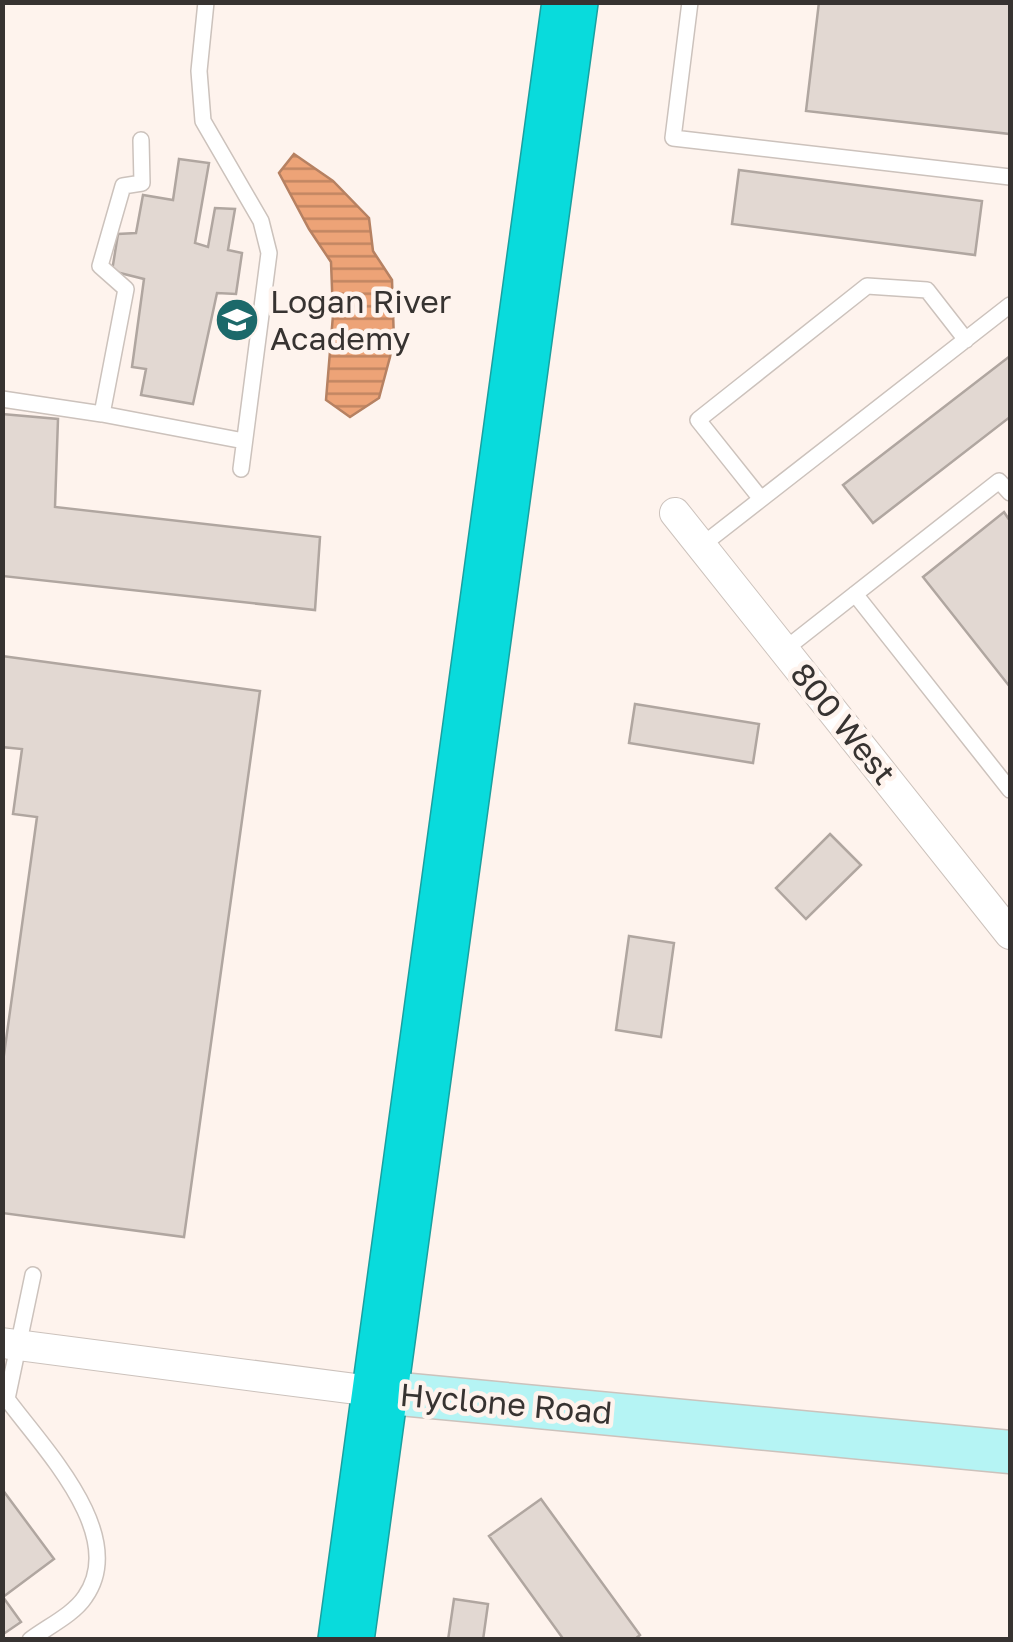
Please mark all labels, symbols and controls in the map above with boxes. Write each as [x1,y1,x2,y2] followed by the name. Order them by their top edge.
[270,282,451,357] place label: Logan River Academy
[214,297,260,343] school or university icon: Logan River Academy
[783,655,904,792] street label: 800 West
[398,1375,614,1431] street label: Hyclone Road

